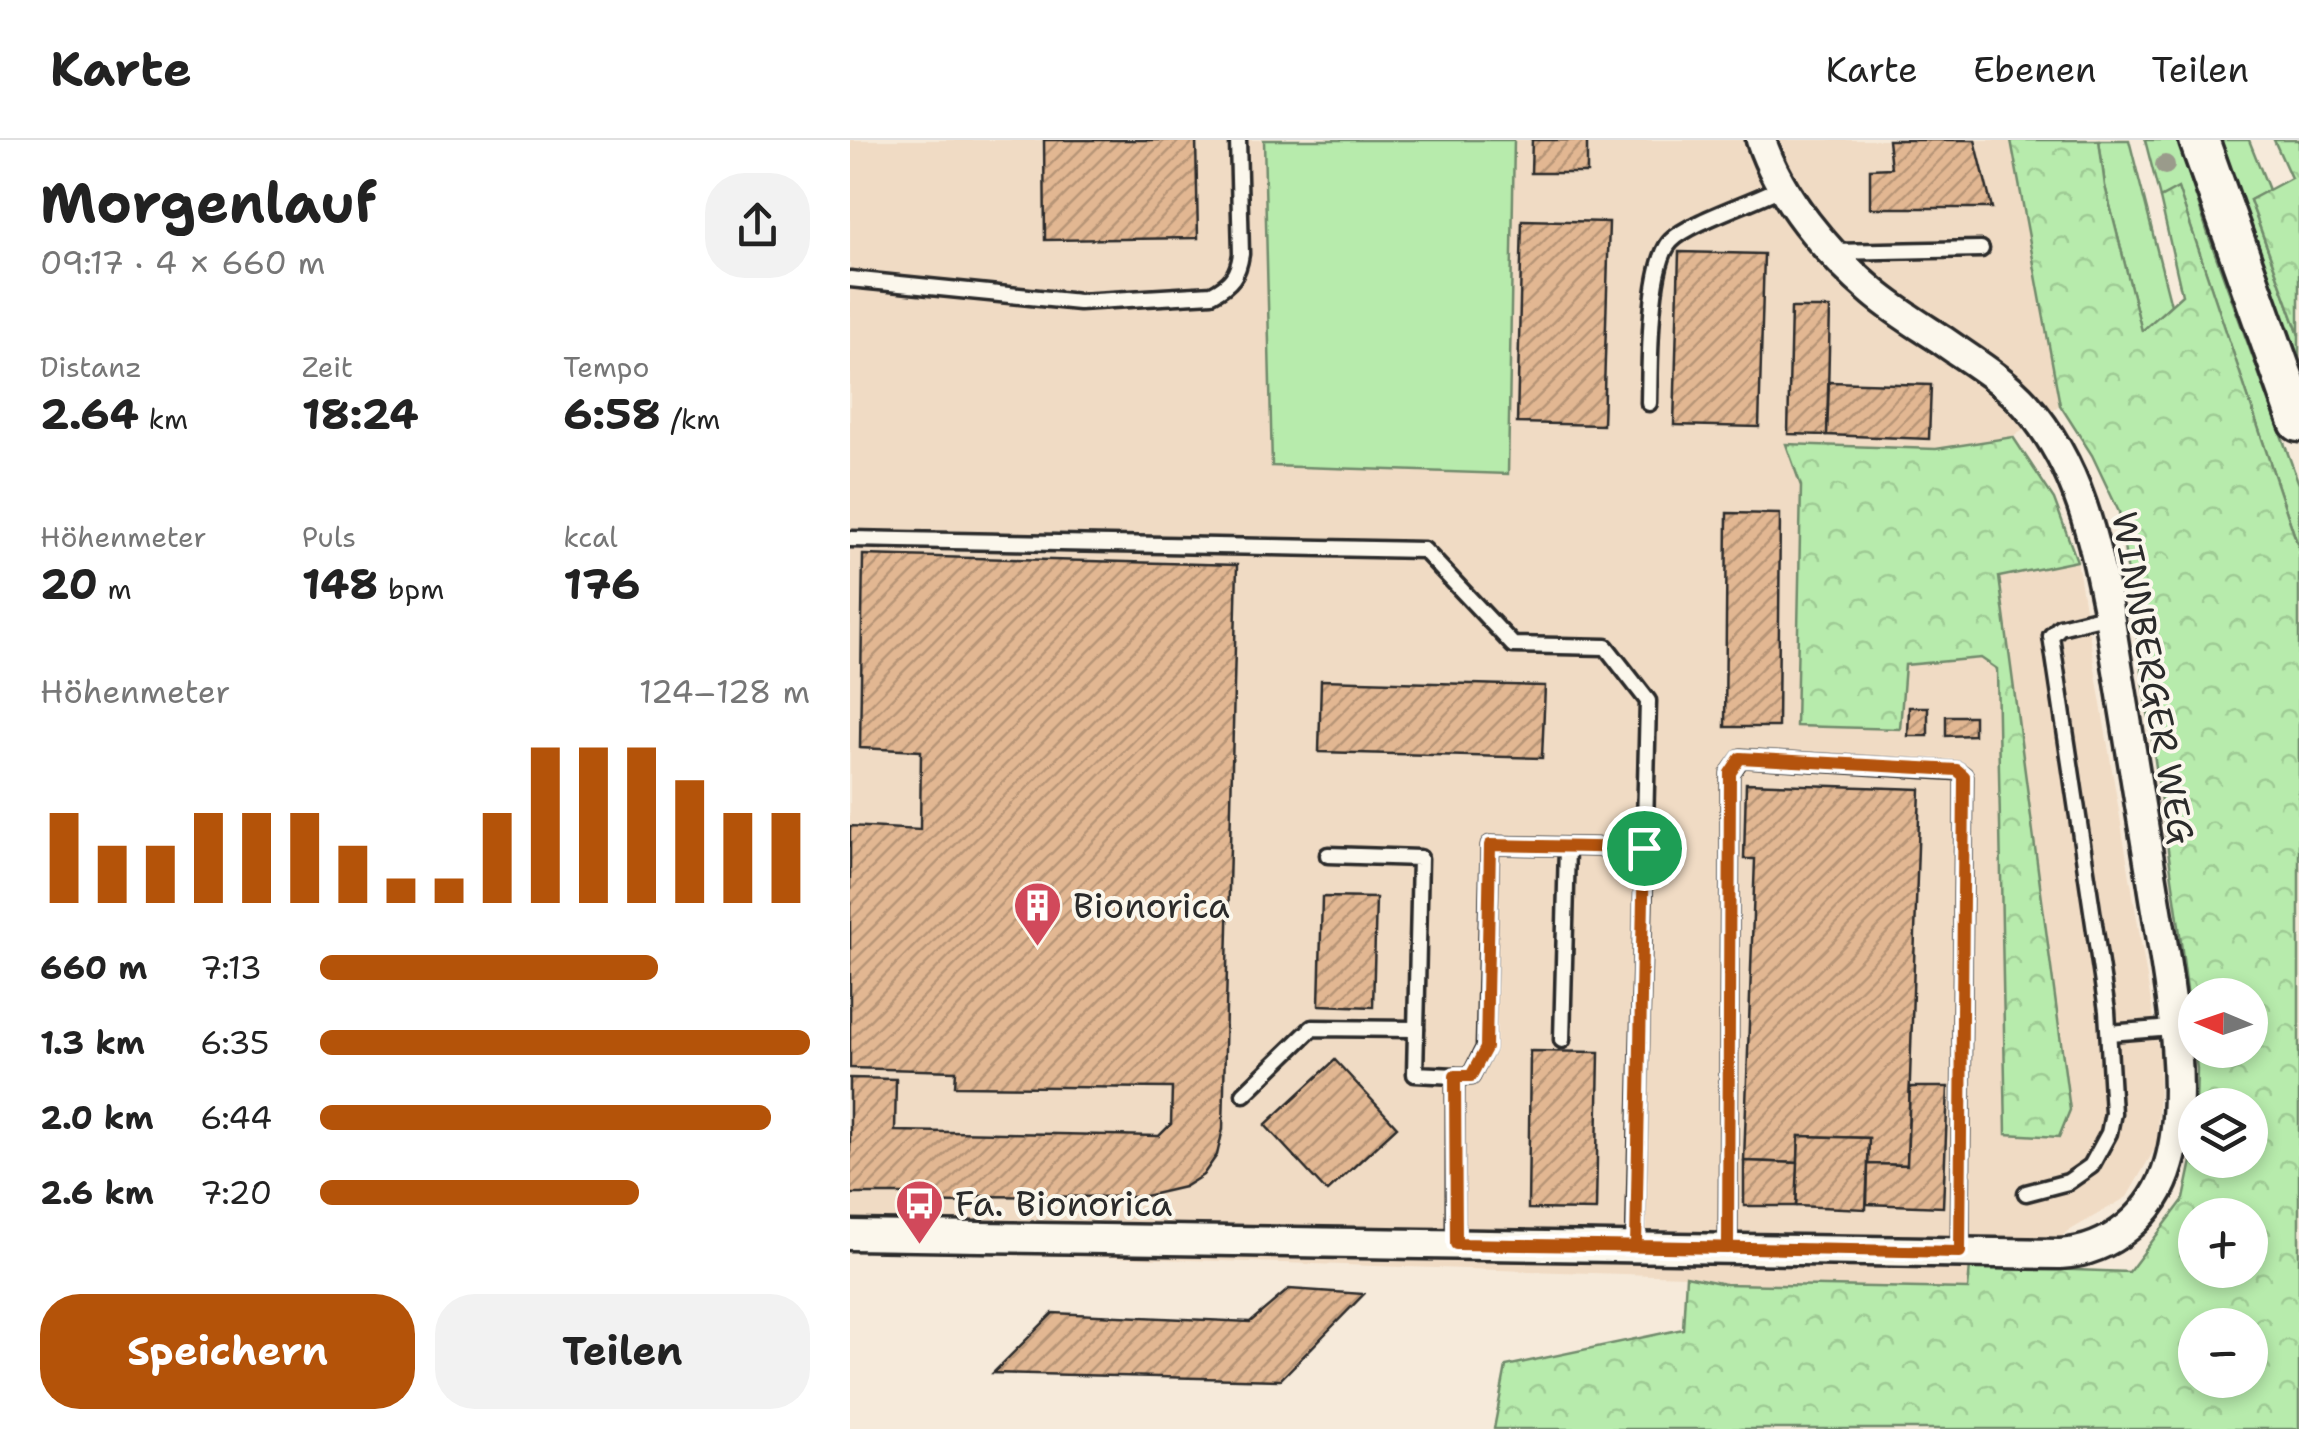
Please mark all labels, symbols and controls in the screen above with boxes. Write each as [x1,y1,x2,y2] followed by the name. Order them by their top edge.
[50,37,192,101] text: Karte
[1825,46,1918,93] text: Karte
[1973,46,2097,93] text: Ebenen
[2152,46,2249,93] text: Teilen
[40,166,377,240] text: Morgenlauf
[705,173,810,278] button: share
[40,241,325,284] text: 09:17 · 4 × 660 m
[40,348,142,386] text: Distanz
[302,348,353,386] text: Zeit
[563,348,650,386] text: Tempo
[40,386,139,442] text: 2.64
[302,386,419,442] text: 18:24
[563,386,661,442] text: 6:58
[139,400,188,438] text: km
[661,400,720,438] text: /km
[2101,508,2206,848] street label: WINNBERGER WEG
[40,518,207,556] text: Höhenmeter
[302,518,356,556] text: Puls
[563,518,618,556] text: kcal
[40,556,98,612] text: 20
[302,556,378,612] text: 148
[563,556,640,612] text: 176
[98,570,132,608] text: m
[378,570,444,608] text: bpm
[40,670,230,713] text: Höhenmeter
[639,670,810,713] text: 124–128 m
[1602,806,1687,891] pin
[1617,821,1672,876] icon: arrive
[1012,880,1064,948] building icon: Bionorica
[1073,882,1230,929] place label: Bionorica
[40,946,147,989] text: 660 m
[200,946,262,989] text: 7:13
[2178,978,2268,1068] north arrow
[2178,978,2268,1398] map controls
[40,1021,145,1064] text: 1.3 km
[200,1021,269,1064] text: 6:35
[2178,1088,2268,1178] button: layers
[40,1096,154,1139] text: 2.0 km
[200,1096,272,1139] text: 6:44
[40,1171,154,1214] text: 2.6 km
[200,1171,272,1214] text: 7:20
[894,1178,946,1246] bus stop icon: Fa. Bionorica
[955,1180,1173,1227] place label: Fa. Bionorica
[2178,1198,2268,1288] button: +
[40,1294,415,1409] button: Speichern
[435,1294,810,1409] button: Teilen
[2178,1308,2268,1398] button: −

